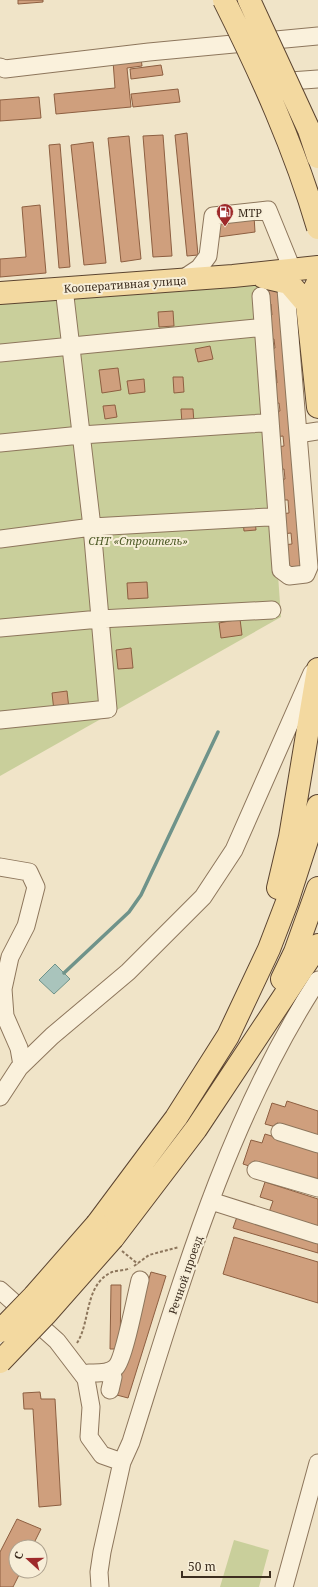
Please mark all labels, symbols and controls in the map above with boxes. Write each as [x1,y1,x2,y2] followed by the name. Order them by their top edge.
[215,202,235,227] fuel station icon: МТР
[238,205,262,220] place label: МТР
[63,272,187,296] street label: Кооперативная улица
[88,533,188,548] park label: СНТ «Строитель»
[165,1234,206,1316] street label: Речной проезд
[8,1539,48,1579] north arrow
[10,1549,26,1561] text: С
[182,1553,270,1579] scale bar
[188,1558,216,1575] text: 50 m

